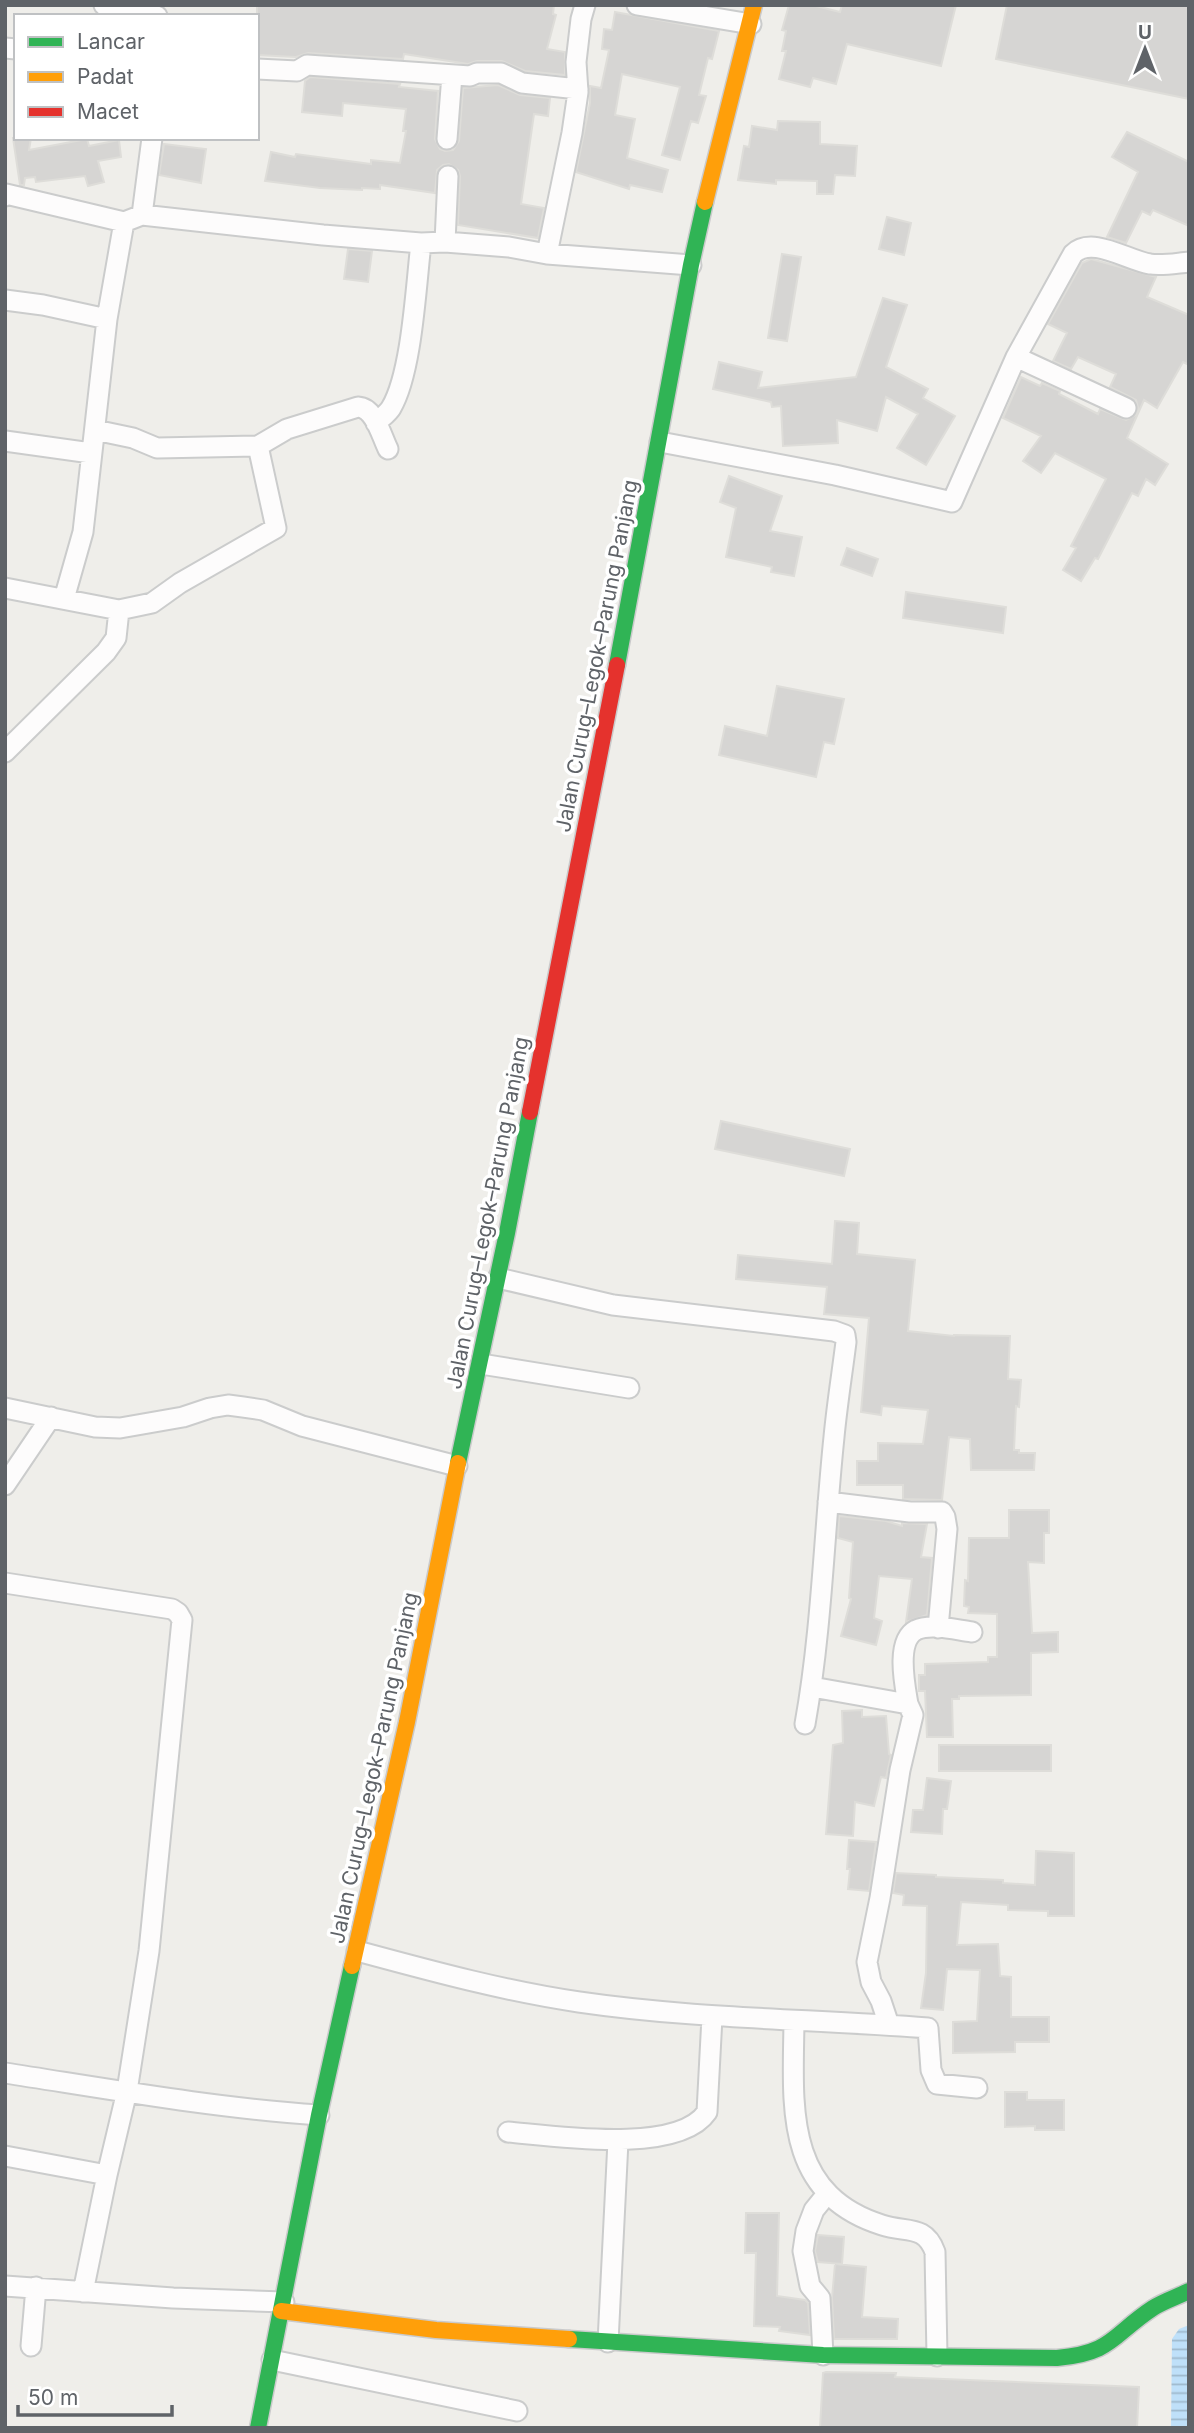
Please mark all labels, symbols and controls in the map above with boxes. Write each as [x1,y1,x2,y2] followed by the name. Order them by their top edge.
[14,14,259,140] legend
[1110,14,1180,84] north arrow
[1138,21,1152,44] text: U
[77,29,145,54] text: Lancar
[77,64,134,89] text: Padat
[77,99,139,124] text: Macet
[550,478,643,834] street label: Jalan Curug–Legok–Parung Panjang
[441,1035,534,1391] street label: Jalan Curug–Legok–Parung Panjang
[324,1590,423,1946] street label: Jalan Curug–Legok–Parung Panjang
[18,2374,172,2418] scale bar
[28,2385,78,2410] text: 50 m

